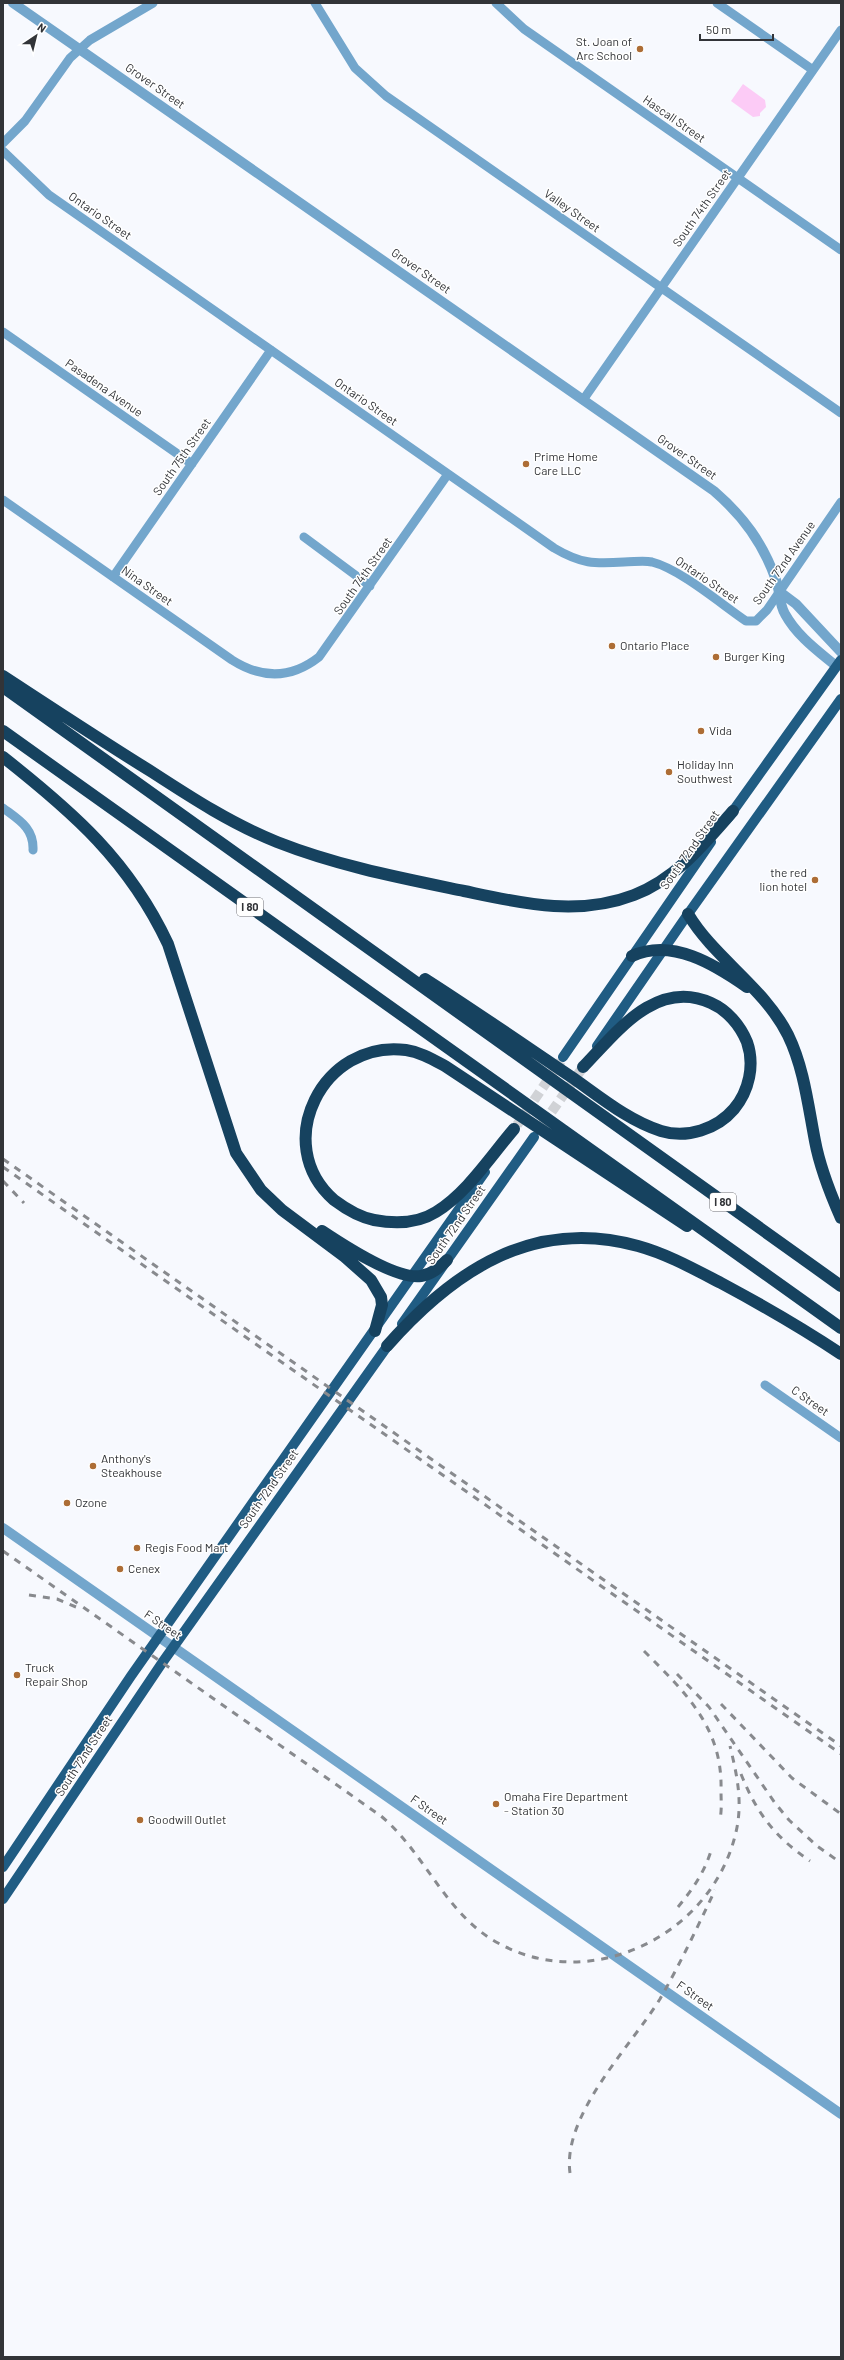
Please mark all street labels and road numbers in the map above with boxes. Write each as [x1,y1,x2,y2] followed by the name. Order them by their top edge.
[123,60,188,111] street label: Grover Street
[641,92,708,145] street label: Hascall Street
[669,166,733,249] street label: South 74th Street
[542,186,603,235] street label: Valley Street
[66,188,135,242] street label: Ontario Street
[389,245,454,296] street label: Grover Street
[63,355,146,419] street label: Pasadena Avenue
[332,374,401,428] street label: Ontario Street
[149,415,213,498] street label: South 75th Street
[655,431,720,482] street label: Grover Street
[749,518,817,607] street label: South 72nd Avenue
[330,534,394,617] street label: South 74th Street
[673,553,742,606] street label: Ontario Street
[119,563,176,608] street label: Nina Street
[657,807,722,892] street label: South 72nd Street
[237,898,263,916] road number: I 80
[423,1182,488,1267] street label: South 72nd Street
[710,1193,736,1211] road number: I 80
[789,1382,832,1418] street label: C Street
[236,1446,301,1531] street label: South 72nd Street
[142,1607,185,1642] street label: F Street
[52,1712,114,1798] street label: South 72nd Street
[408,1791,451,1827] street label: F Street
[674,1977,717,2013] street label: F Street

